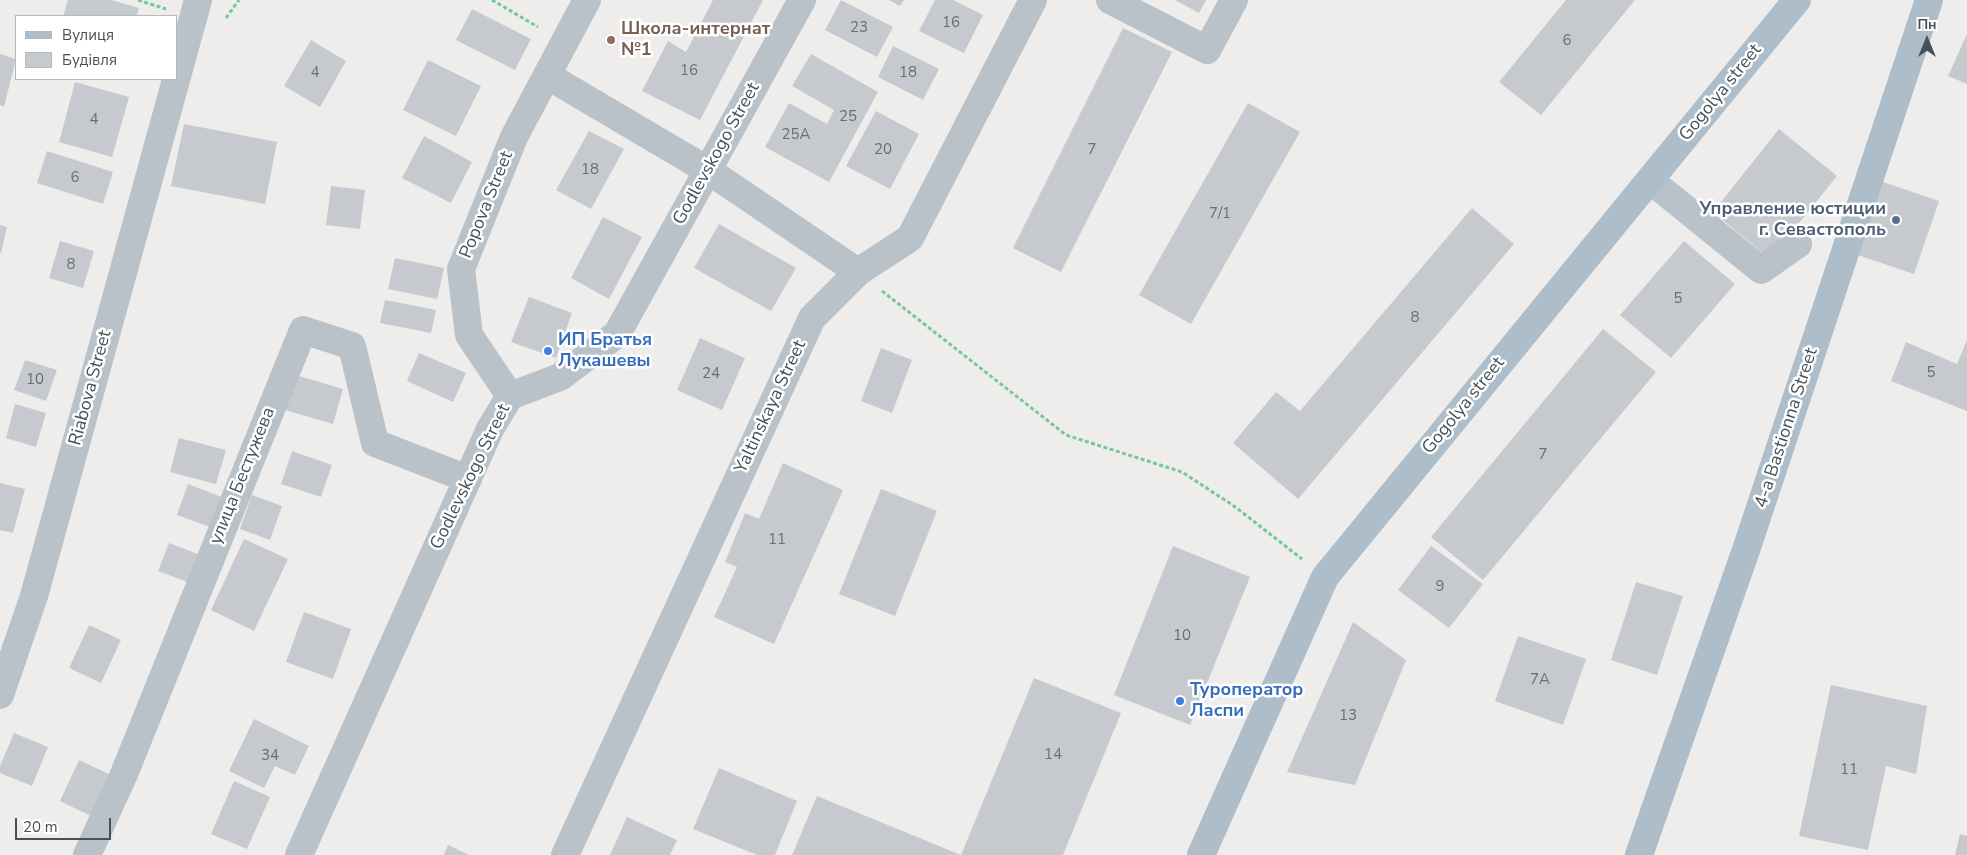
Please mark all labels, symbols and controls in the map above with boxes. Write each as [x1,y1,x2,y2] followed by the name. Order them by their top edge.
[942,14,960,32] house number: 16
[15,15,178,80] legend
[1902,15,1952,65] north arrow
[1917,15,1937,34] text: Пн
[621,19,770,62] place label: Школа-интернат №1
[850,19,868,37] house number: 23
[62,25,114,45] text: Вулиця
[1563,32,1571,50] house number: 6
[605,34,617,46] marker: Школа-интернат №1
[1675,40,1767,146] street label: Gogolya street
[62,50,117,70] text: Будівля
[680,62,698,80] house number: 16
[311,64,319,82] house number: 4
[899,64,917,82] house number: 18
[669,79,765,229] street label: Godlevskogo Street
[839,108,857,126] house number: 25
[90,111,98,129] house number: 4
[782,126,810,144] house number: 25А
[874,141,892,159] house number: 20
[1088,141,1096,159] house number: 7
[456,148,518,262] street label: Popova Street
[581,161,599,179] house number: 18
[71,169,79,187] house number: 6
[1700,199,1886,242] place label: Управление юстиции г. Севастополь
[1209,205,1231,223] house number: 7/1
[1890,214,1902,226] marker: Управление юстиции г. Севастополь
[67,256,75,274] house number: 8
[1674,290,1682,308] house number: 5
[1411,309,1419,327] house number: 8
[65,328,117,448] street label: Riabova Street
[558,330,652,372] place label: ИП Братья Лукашевы
[731,337,811,477] street label: Yaltinskaya Street
[542,345,554,357] marker: ИП Братья Лукашевы
[1751,345,1823,511] street label: 4-a Bastionna Street
[1418,353,1510,459] street label: Gogolya street
[1927,364,1935,382] house number: 5
[702,365,720,383] house number: 24
[26,371,44,389] house number: 10
[426,401,516,553] street label: Godlevskogo Street
[206,404,280,548] street label: улица Бестужева
[1539,446,1547,464] house number: 7
[768,531,786,549] house number: 11
[1436,578,1444,596] house number: 9
[1173,627,1191,645] house number: 10
[1530,671,1550,689] house number: 7А
[1190,680,1303,722] place label: Туроператор Ласпи
[1174,695,1186,707] marker: Туроператор Ласпи
[1339,707,1357,725] house number: 13
[1044,746,1062,764] house number: 14
[261,747,279,765] house number: 34
[1840,761,1858,779] house number: 11
[18,808,114,840] scale bar
[23,817,58,837] text: 20 m

